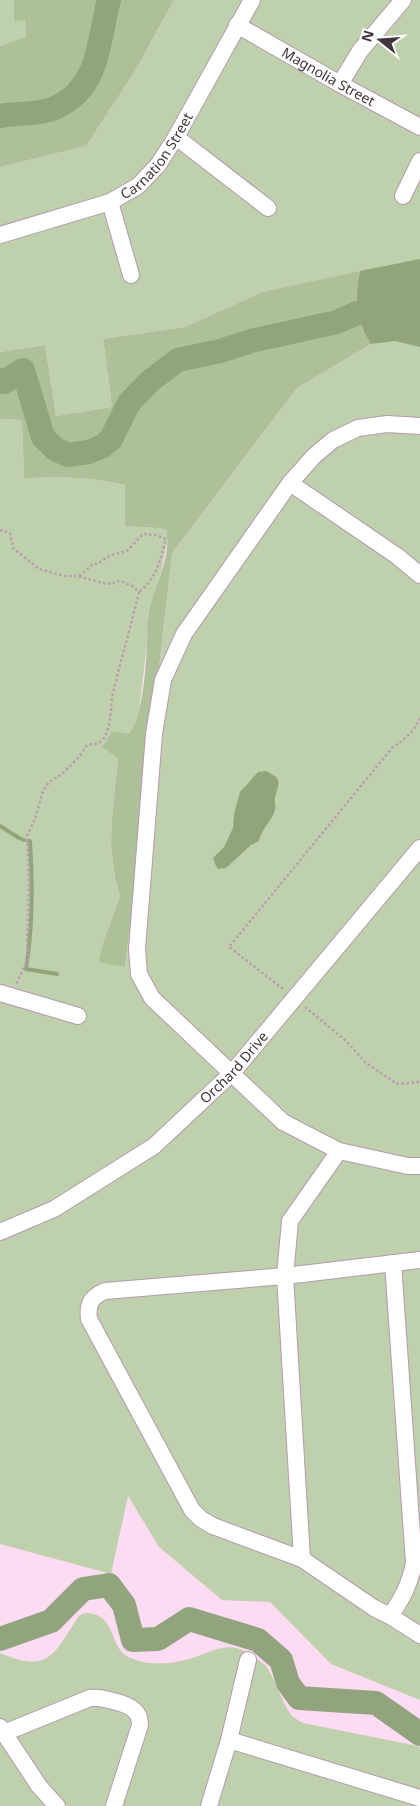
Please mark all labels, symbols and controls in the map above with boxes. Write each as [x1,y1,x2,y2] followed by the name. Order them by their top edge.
[355,15,405,65] north arrow
[356,28,378,44] text: N
[278,43,379,110] street label: Magnolia Street
[117,109,197,203] street label: Carnation Street
[195,1027,272,1107] street label: Orchard Drive

